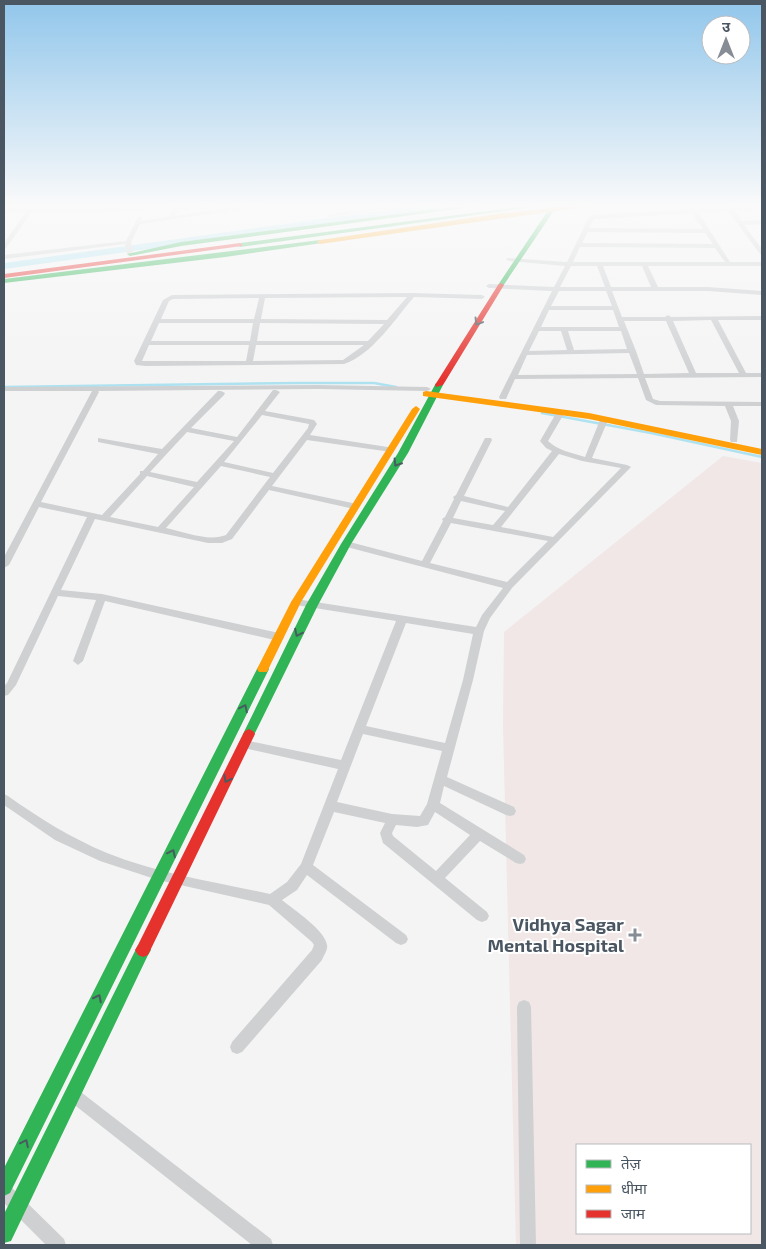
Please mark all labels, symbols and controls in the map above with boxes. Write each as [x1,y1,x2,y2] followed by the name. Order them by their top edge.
[701,15,751,65] north arrow
[722,18,731,35] text: उ
[475,316,485,325] one-way arrow
[394,457,403,466] one-way arrow
[294,628,304,637] one-way arrow
[238,704,248,713] one-way arrow
[223,774,233,783] one-way arrow
[166,849,176,858] one-way arrow
[488,913,624,956] place label: Vidhya Sagar Mental Hospital
[628,928,642,942] marker: Vidhya Sagar Mental Hospital
[92,994,102,1003] one-way arrow
[19,1139,29,1148] one-way arrow
[576,1144,751,1234] legend
[621,1154,642,1172] text: तेज़
[621,1179,648,1197] text: धीमा
[621,1204,646,1222] text: जाम

